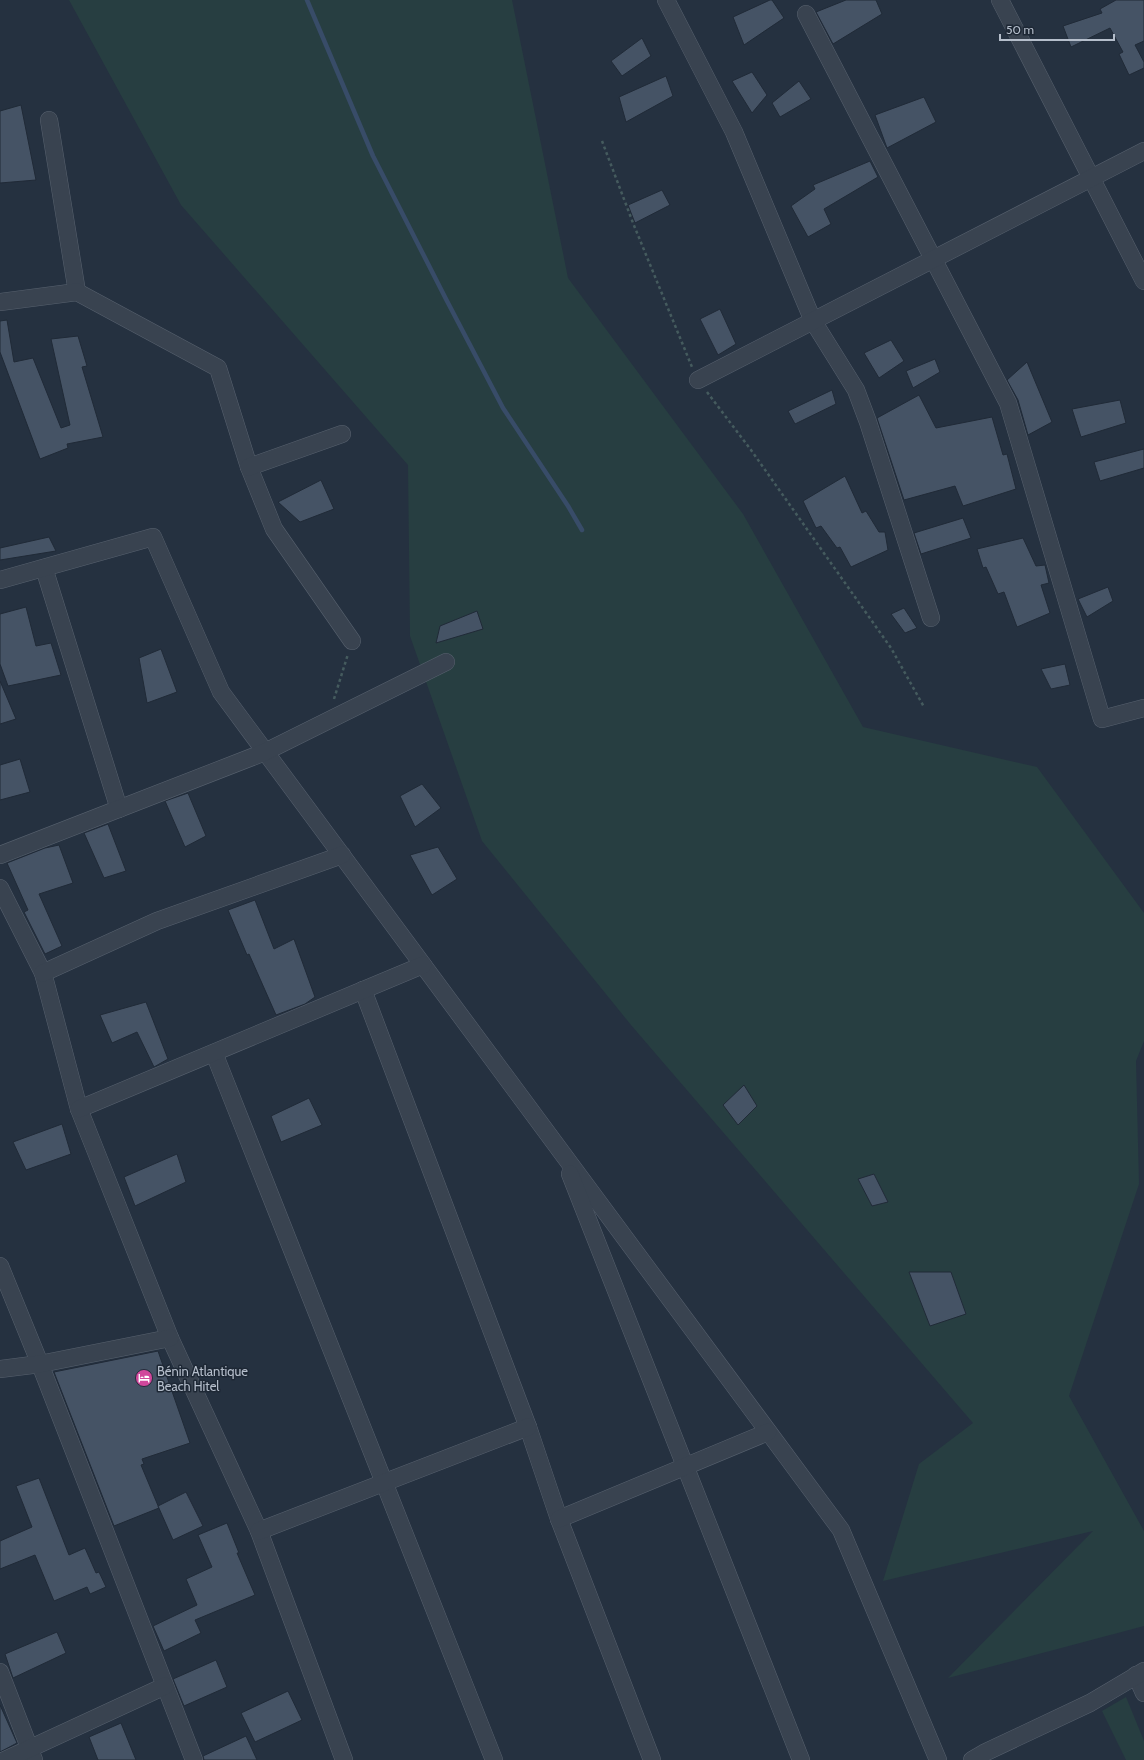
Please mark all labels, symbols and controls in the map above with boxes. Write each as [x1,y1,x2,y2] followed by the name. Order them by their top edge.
[1000,16,1114,42] scale bar
[1006,22,1034,37] text: 50 m
[157,1363,248,1394] place label: Bénin Atlantique Beach Hitel
[134,1368,154,1388] hotel icon: Bénin Atlantique Beach Hitel

